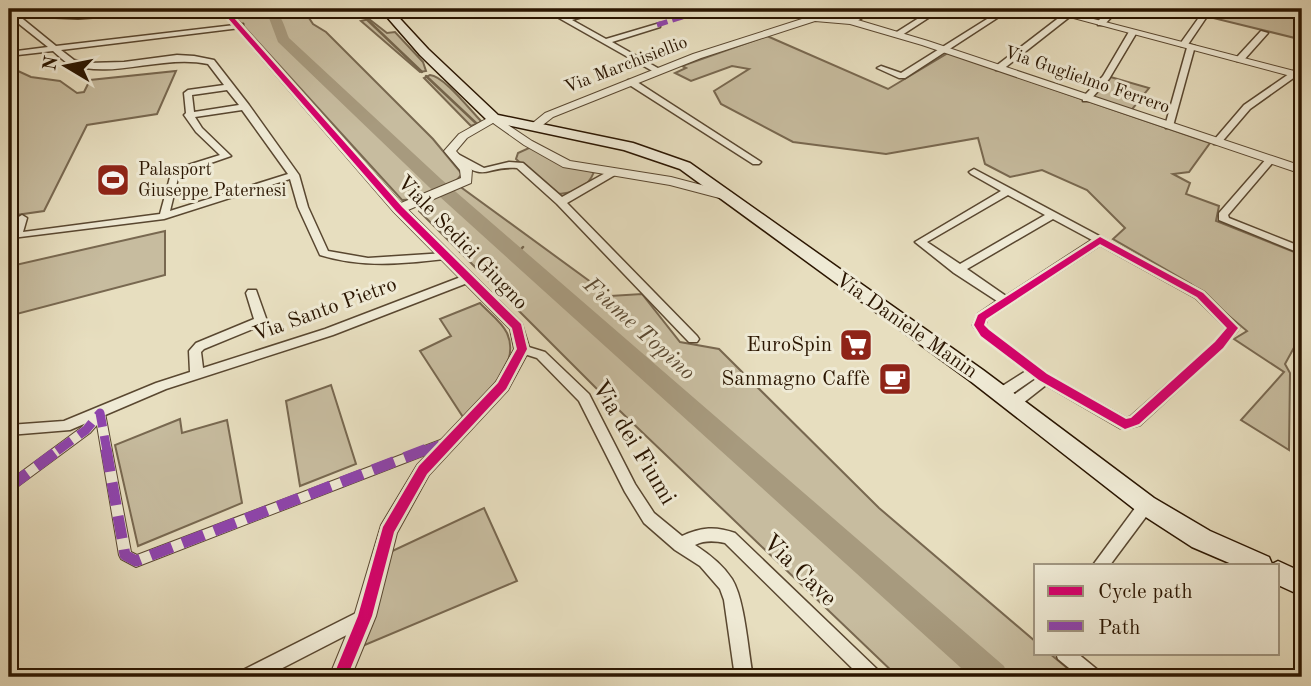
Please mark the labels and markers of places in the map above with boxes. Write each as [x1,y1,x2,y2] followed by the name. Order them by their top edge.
[94,161,132,199] sports icon: Palasport Giuseppe Paternesi
[138,161,287,200] place label: Palasport Giuseppe Paternesi
[837,326,875,364] supermarket icon: EuroSpin
[746,335,832,356] place label: EuroSpin
[876,360,914,398] cafe icon: Sanmagno Caffè
[721,369,870,390] place label: Sanmagno Caffè

